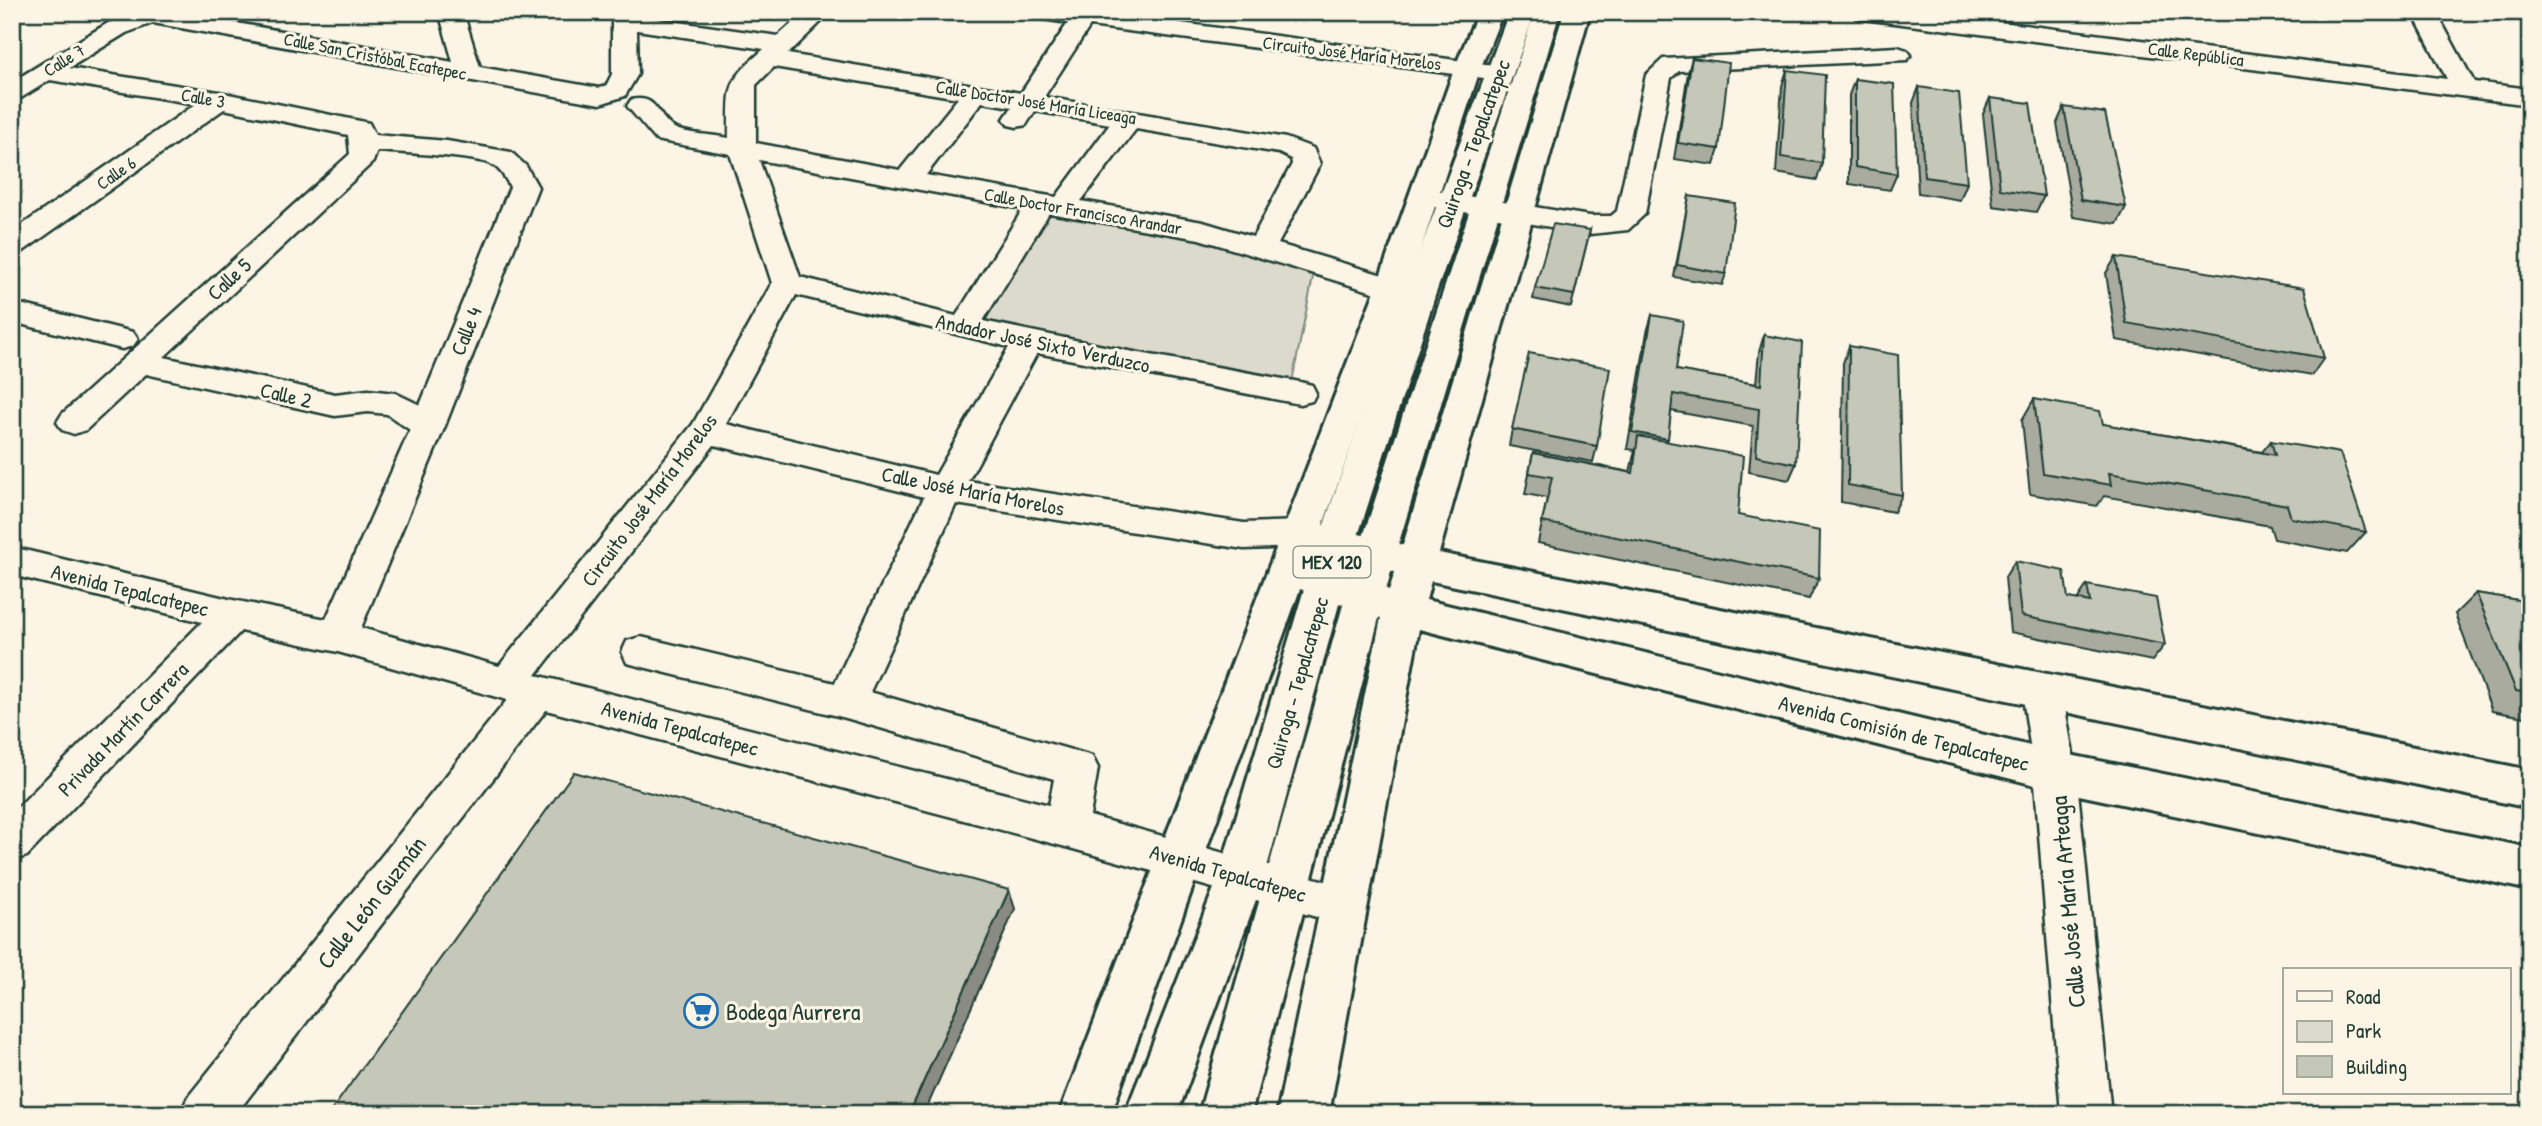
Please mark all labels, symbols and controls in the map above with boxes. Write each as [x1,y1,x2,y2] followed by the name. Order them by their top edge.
[282,26,468,86] street label: Calle San Cristóbal Ecatepec
[1261,30,1443,76] street label: Circuito José María Morelos
[2147,36,2245,72] street label: Calle República
[38,37,90,82] street label: Calle 7
[1429,55,1517,232] street label: Quiroga - Tepalcatepec
[934,74,1138,130] street label: Calle Doctor José María Liceaga
[179,82,227,114] street label: Calle 3
[91,150,141,196] street label: Calle 6
[982,181,1184,241] street label: Calle Doctor Francisco Arandar
[201,251,258,307] street label: Calle 5
[443,302,489,360] street label: Calle 4
[933,306,1153,380] street label: Andador José Sixto Verduzco
[257,375,315,415] street label: Calle 2
[574,408,724,592] street label: Circuito José María Morelos
[879,459,1067,523] street label: Calle José María Morelos
[1294,547,1370,578] road number: MEX 120
[48,556,212,624] street label: Avenida Tepalcatepec
[1259,593,1336,772] street label: Quiroga - Tepalcatepec
[51,655,195,803] street label: Privada Martín Carrera
[1776,688,2033,778] street label: Avenida Comisión de Tepalcatepec
[599,693,762,763] street label: Avenida Tepalcatepec
[2042,795,2092,1009] street label: Calle José María Arteaga
[309,829,433,975] street label: Calle León Guzmán
[1147,837,1310,909] street label: Avenida Tepalcatepec
[2283,968,2510,1094] legend
[2346,982,2380,1011] text: Road
[682,992,720,1030] supermarket icon: Bodega Aurrera
[726,995,860,1027] place label: Bodega Aurrera
[2346,1016,2381,1045] text: Park
[2346,1052,2407,1081] text: Building

